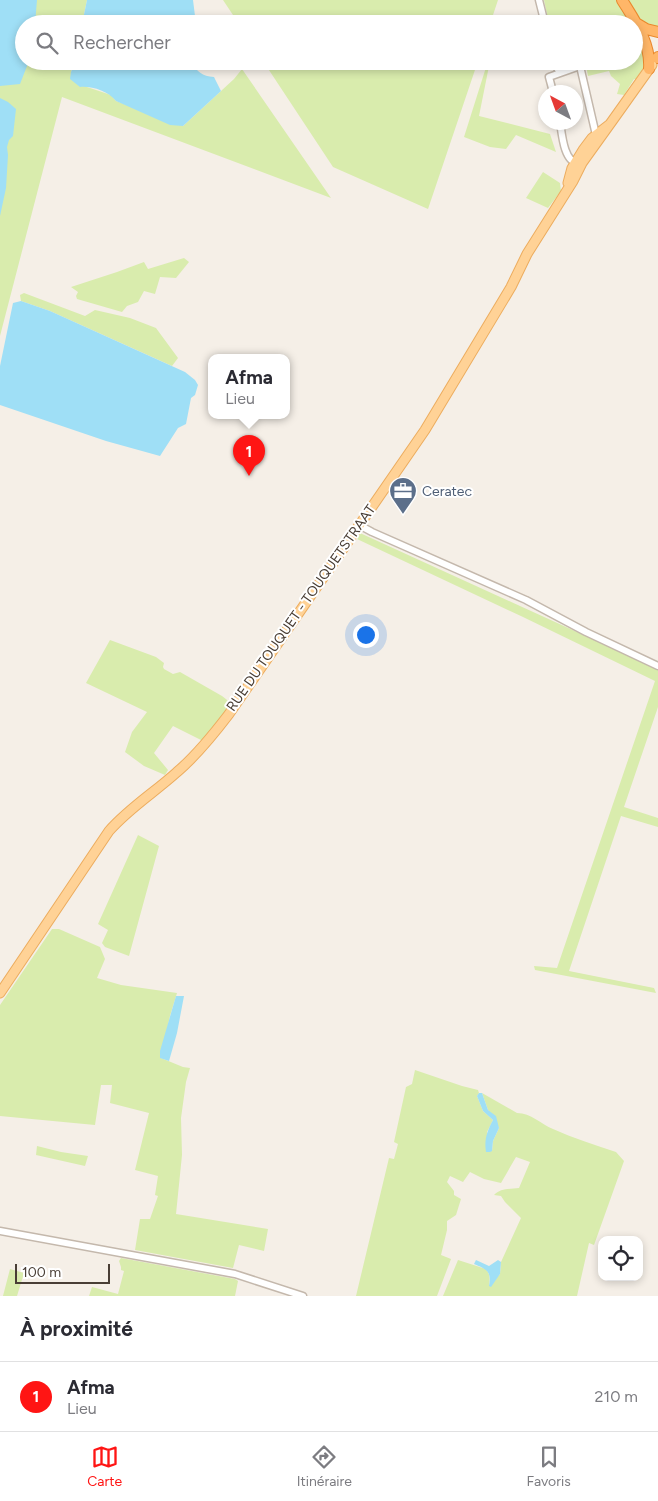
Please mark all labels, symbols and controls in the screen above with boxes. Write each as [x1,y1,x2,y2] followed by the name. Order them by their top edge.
[15,15,643,70] search box
[33,29,61,57] icon: search
[73,31,171,54] text: Rechercher
[538,85,583,130] north arrow
[208,354,290,419] popup
[225,366,273,389] text: Afma
[225,389,255,408] text: Lieu
[233,435,265,476] pin: 1
[388,476,418,515] office icon: Ceratec
[422,483,473,500] place label: Ceratec
[223,501,379,715] street label: RUE DU TOUQUET - TOUQUETSTRAAT
[353,622,379,648] your location
[598,1236,643,1281] map controls
[598,1236,643,1281] button: locate
[15,1261,110,1284] scale bar
[22,1264,61,1281] text: 100 m
[20,1316,133,1341] text: À proximité
[67,1376,115,1399] text: Afma
[33,1387,39,1406] text: 1
[595,1387,638,1406] text: 210 m
[67,1399,97,1418] text: Lieu
[87,1443,122,1490] tab: Carte
[297,1443,352,1490] tab: Itinéraire
[526,1443,571,1490] tab: Favoris

